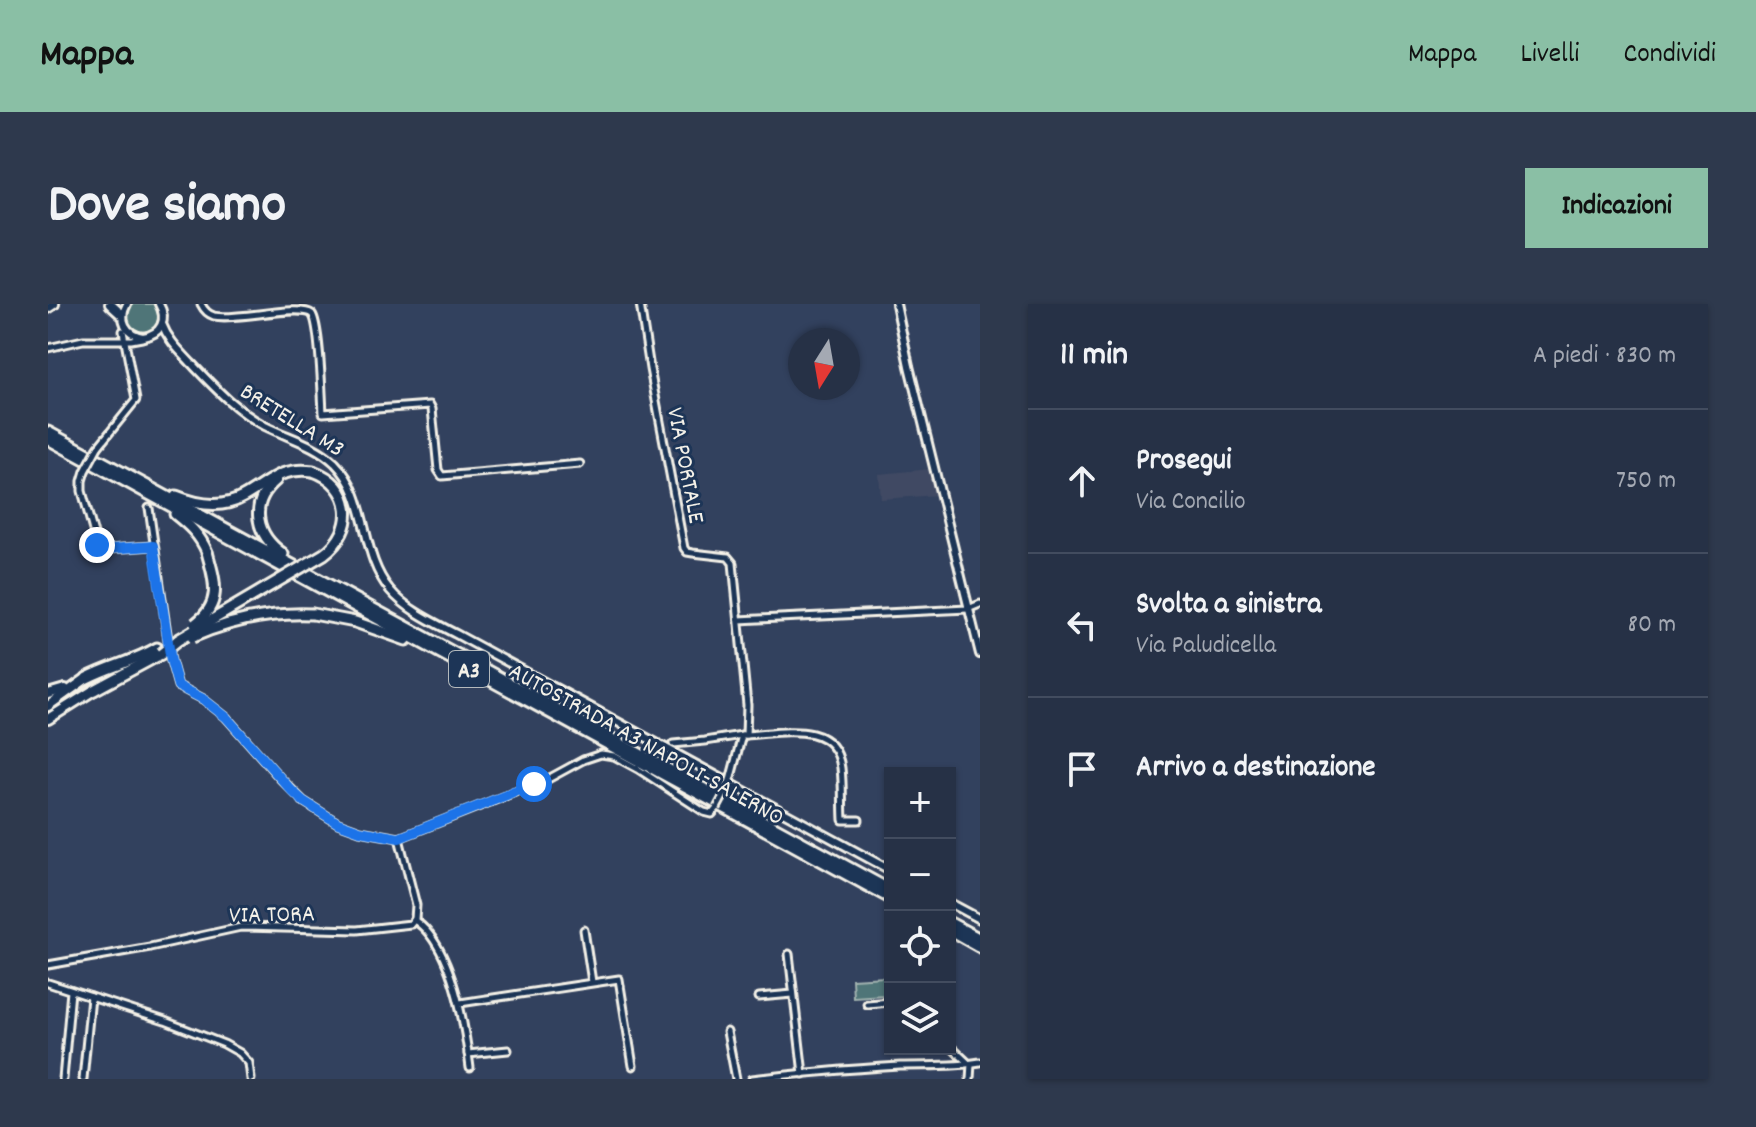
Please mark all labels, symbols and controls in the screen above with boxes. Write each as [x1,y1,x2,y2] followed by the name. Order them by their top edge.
[40,29,133,84] text: Mappa
[1408,36,1476,76] text: Mappa
[1520,36,1579,76] text: Livelli
[1623,36,1716,76] text: Condividi
[48,168,286,248] text: Dove siamo
[1525,168,1708,248] button: Indicazioni
[788,328,860,400] north arrow
[1060,332,1128,381] text: 11 min
[1533,338,1676,375] text: A piedi · 830 m
[233,376,350,467] street label: BRETELLA M3
[656,405,712,527] street label: VIA PORTALE
[1136,441,1232,484] text: Prosegui
[1060,459,1104,503] icon: ahead
[1616,463,1676,500] text: 750 m
[1136,484,1246,521] text: Via Concilio
[79,527,115,563] route end
[1136,585,1322,628] text: Svolta a sinistra
[1060,603,1104,647] icon: left
[1628,607,1676,644] text: 80 m
[1136,628,1276,665] text: Via Paludicella
[449,651,489,687] road number: A3
[502,656,789,836] street label: AUTOSTRADA A3 NAPOLI-SALERNO
[1060,747,1104,791] icon: arrive
[1136,748,1376,791] text: Arrivo a destinazione
[516,766,552,802] route start
[884,767,956,1055] map controls
[884,767,956,839] button: +
[884,839,956,911] button: −
[229,898,315,934] street label: VIA TORA
[884,911,956,983] button: locate
[884,983,956,1055] button: layers

